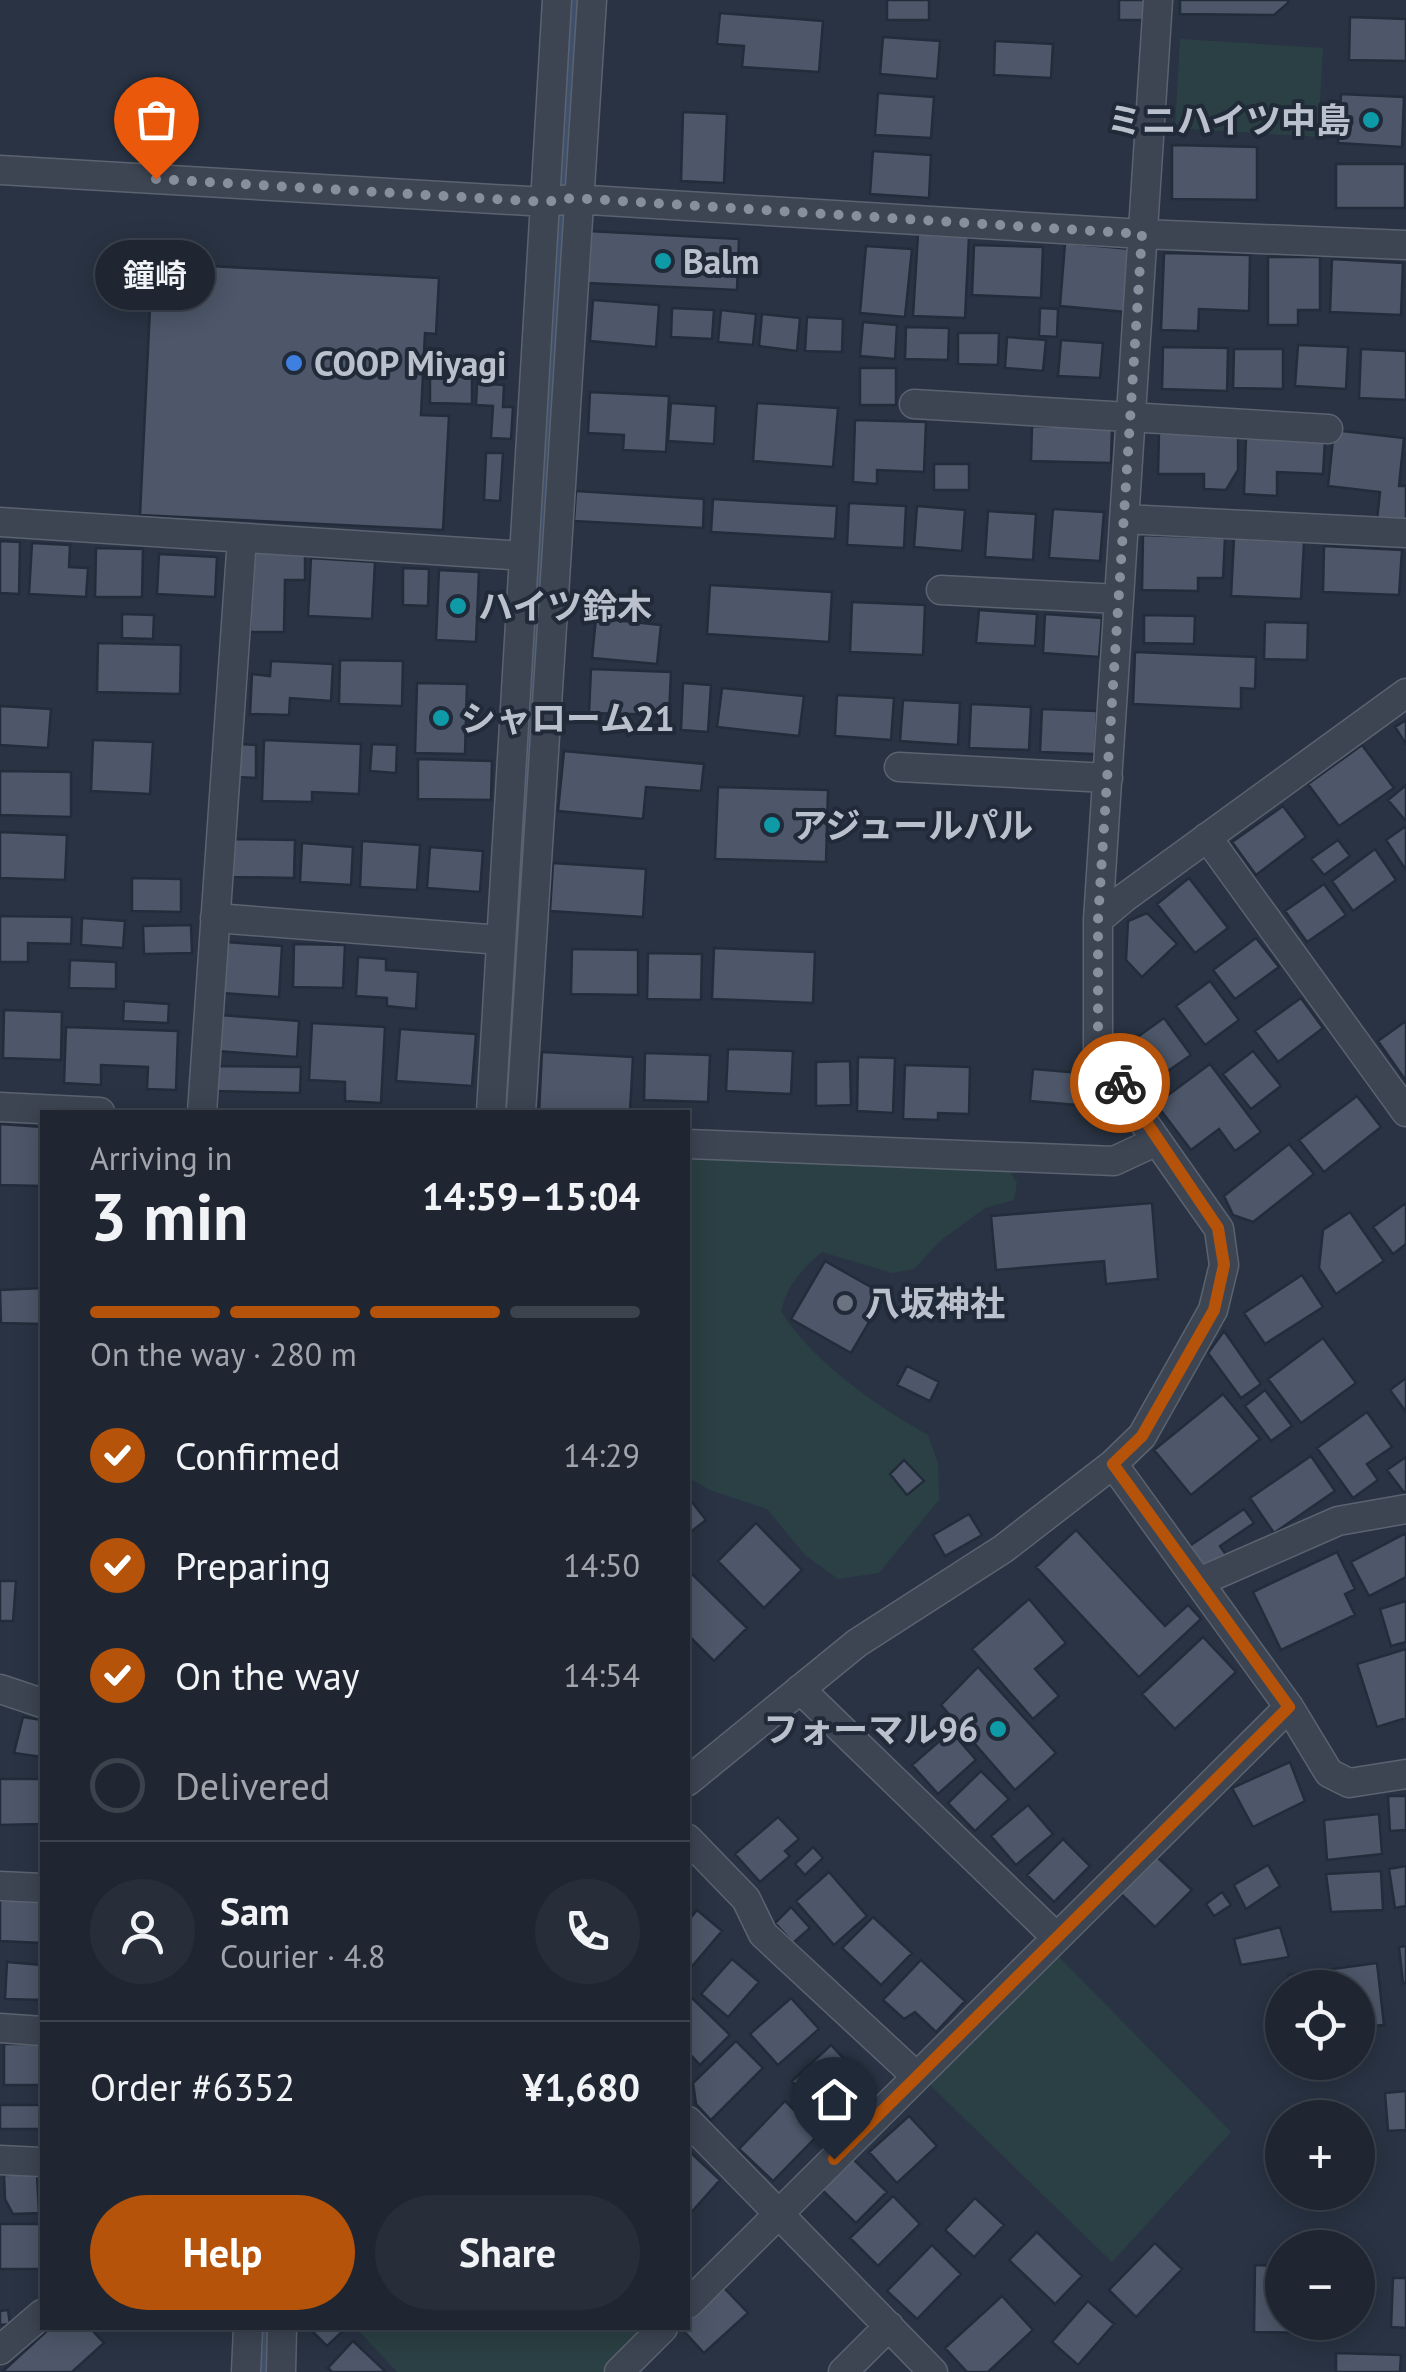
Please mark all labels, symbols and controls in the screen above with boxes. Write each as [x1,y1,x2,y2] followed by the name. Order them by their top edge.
[114,77,199,180] pin
[129,92,184,147] icon: bag
[1107,97,1351,143] place label: ミニハイツ中島
[1360,109,1382,131] marker: ミニハイツ中島
[683,238,760,284] place label: Balm
[96,239,216,309] callout: 鐘崎
[652,250,674,272] marker: Balm
[123,254,187,296] text: 鐘崎
[314,340,506,386] place label: COOP Miyagi
[283,352,305,374] marker: COOP Miyagi
[478,583,652,629] place label: ハイツ鈴木
[447,595,469,617] marker: ハイツ鈴木
[461,695,675,741] place label: シャローム21
[430,707,452,729] marker: シャローム21
[792,802,1033,848] place label: アジュールパル
[761,814,783,836] marker: アジュールパル
[1070,1033,1170,1133] courier
[1093,1056,1148,1111] icon: bike
[90,1137,232,1179] text: Arriving in
[422,1171,640,1220] text: 14:59–15:04
[90,1174,249,1258] text: 3 min
[865,1280,1005,1326] place label: 八坂神社
[834,1292,856,1314] marker: 八坂神社
[90,1333,357,1375] text: On the way · 280 m
[90,1428,145,1483] icon: check
[175,1431,341,1480] text: Confirmed
[563,1434,640,1476] text: 14:29
[90,1538,145,1593] icon: check
[175,1541,331,1590] text: Preparing
[563,1544,640,1586] text: 14:50
[90,1648,145,1703] icon: check
[175,1651,360,1700] text: On the way
[563,1654,640,1696] text: 14:54
[763,1706,978,1752] place label: フォーマル96
[987,1718,1009,1740] marker: フォーマル96
[175,1761,330,1810] text: Delivered
[90,1879,195,1984] button: person
[535,1879,640,1984] button: phone
[220,1886,290,1935] text: Sam
[220,1935,386,1977] text: Courier · 4.8
[1265,1970,1375,2340] map controls
[1265,1970,1375,2080] button: locate
[792,2057,877,2160] pin
[90,2062,295,2111] text: Order #6352
[523,2062,640,2111] text: ¥1,680
[807,2072,862,2127] icon: home
[1265,2100,1375,2210] button: +
[90,2195,355,2310] button: Help
[375,2195,640,2310] button: Share
[1265,2230,1375,2340] button: −

